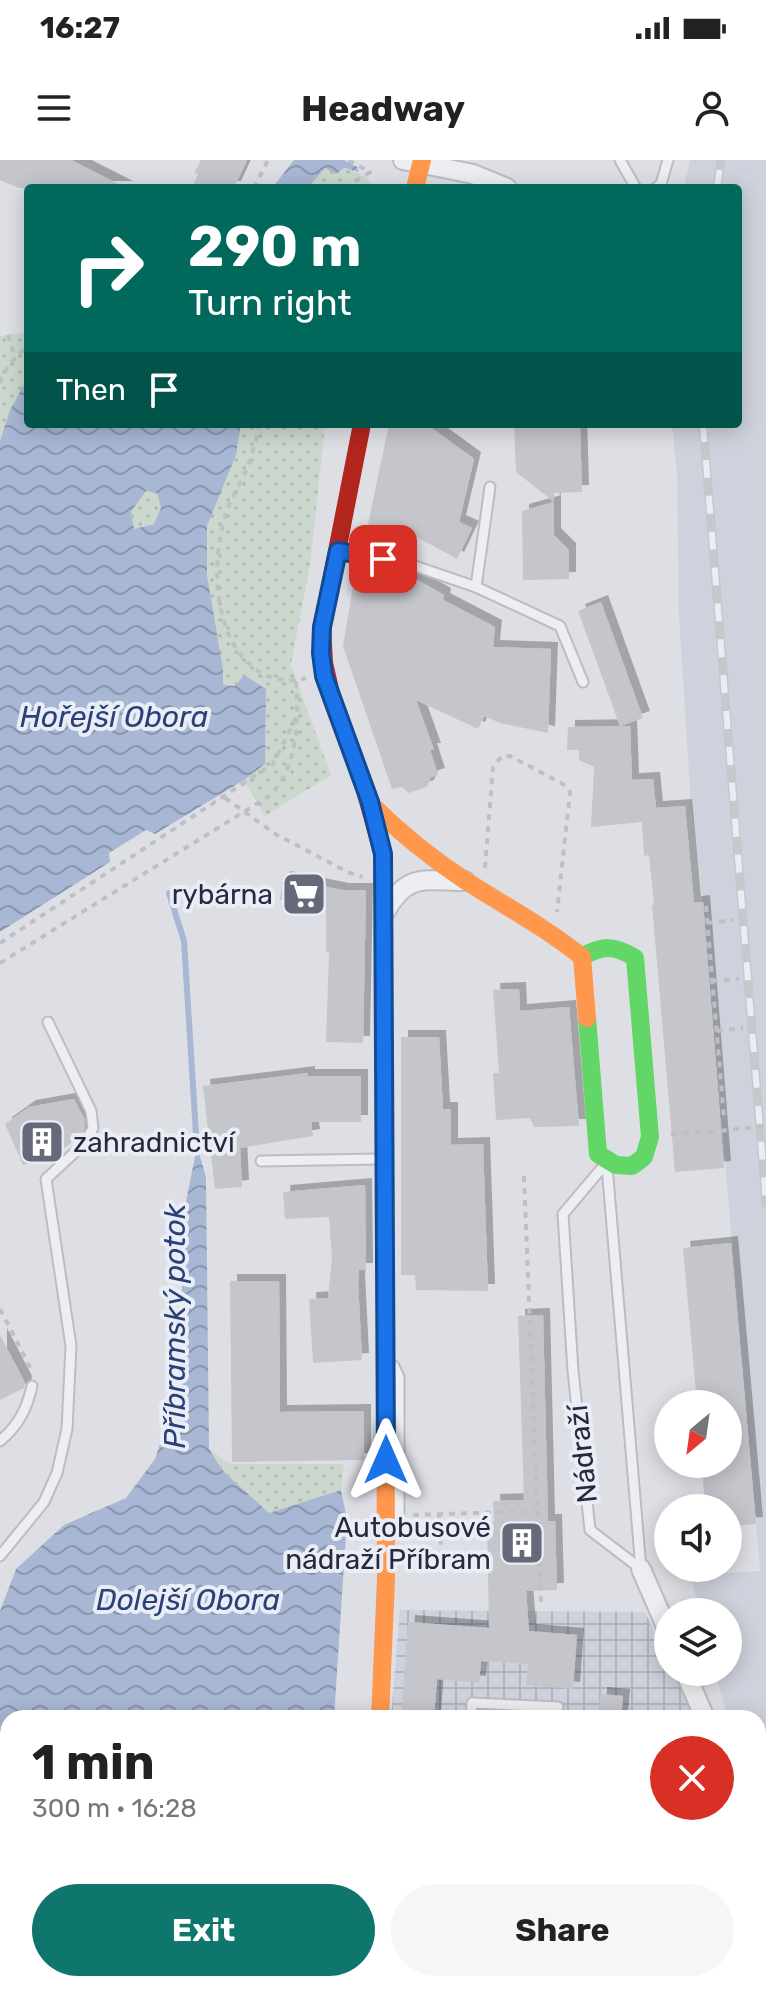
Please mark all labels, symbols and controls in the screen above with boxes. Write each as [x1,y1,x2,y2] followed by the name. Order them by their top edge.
[40,10,120,46] text: 16:27
[32,86,76,130] icon: menu
[690,86,734,130] icon: person
[301,87,465,130] text: Headway
[188,214,362,280] text: 290 m
[56,216,160,320] icon: right
[188,281,352,324] text: Turn right
[142,368,186,412] icon: arrive
[56,372,126,408] text: Then
[349,525,417,593] pin
[361,537,405,581] icon: arrive
[20,699,208,735] water label: Hořejší Obora
[280,870,328,918] supermarket icon: rybárna
[172,878,273,911] place label: rybárna
[18,1118,66,1166] building icon: zahradnictví
[73,1126,236,1159] place label: zahradnictví
[157,1203,193,1448] water label: Příbramský potok
[654,1390,742,1478] north arrow
[654,1390,742,1686] map controls
[561,1402,604,1505] street label: Nádraží
[344,1418,428,1502] position arrow
[654,1494,742,1582] button: sound
[285,1511,491,1576] place label: Autobusové nádraží Příbram
[498,1519,546,1567] building icon: Autobusové nádraží Příbram
[96,1582,280,1618] water label: Dolejší Obora
[654,1598,742,1686] button: layers
[32,1734,155,1791] text: 1 min
[650,1736,734,1820] button: close
[32,1793,197,1824] text: 300 m · 16:28
[32,1884,375,1976] button: Exit
[391,1884,734,1976] button: Share

